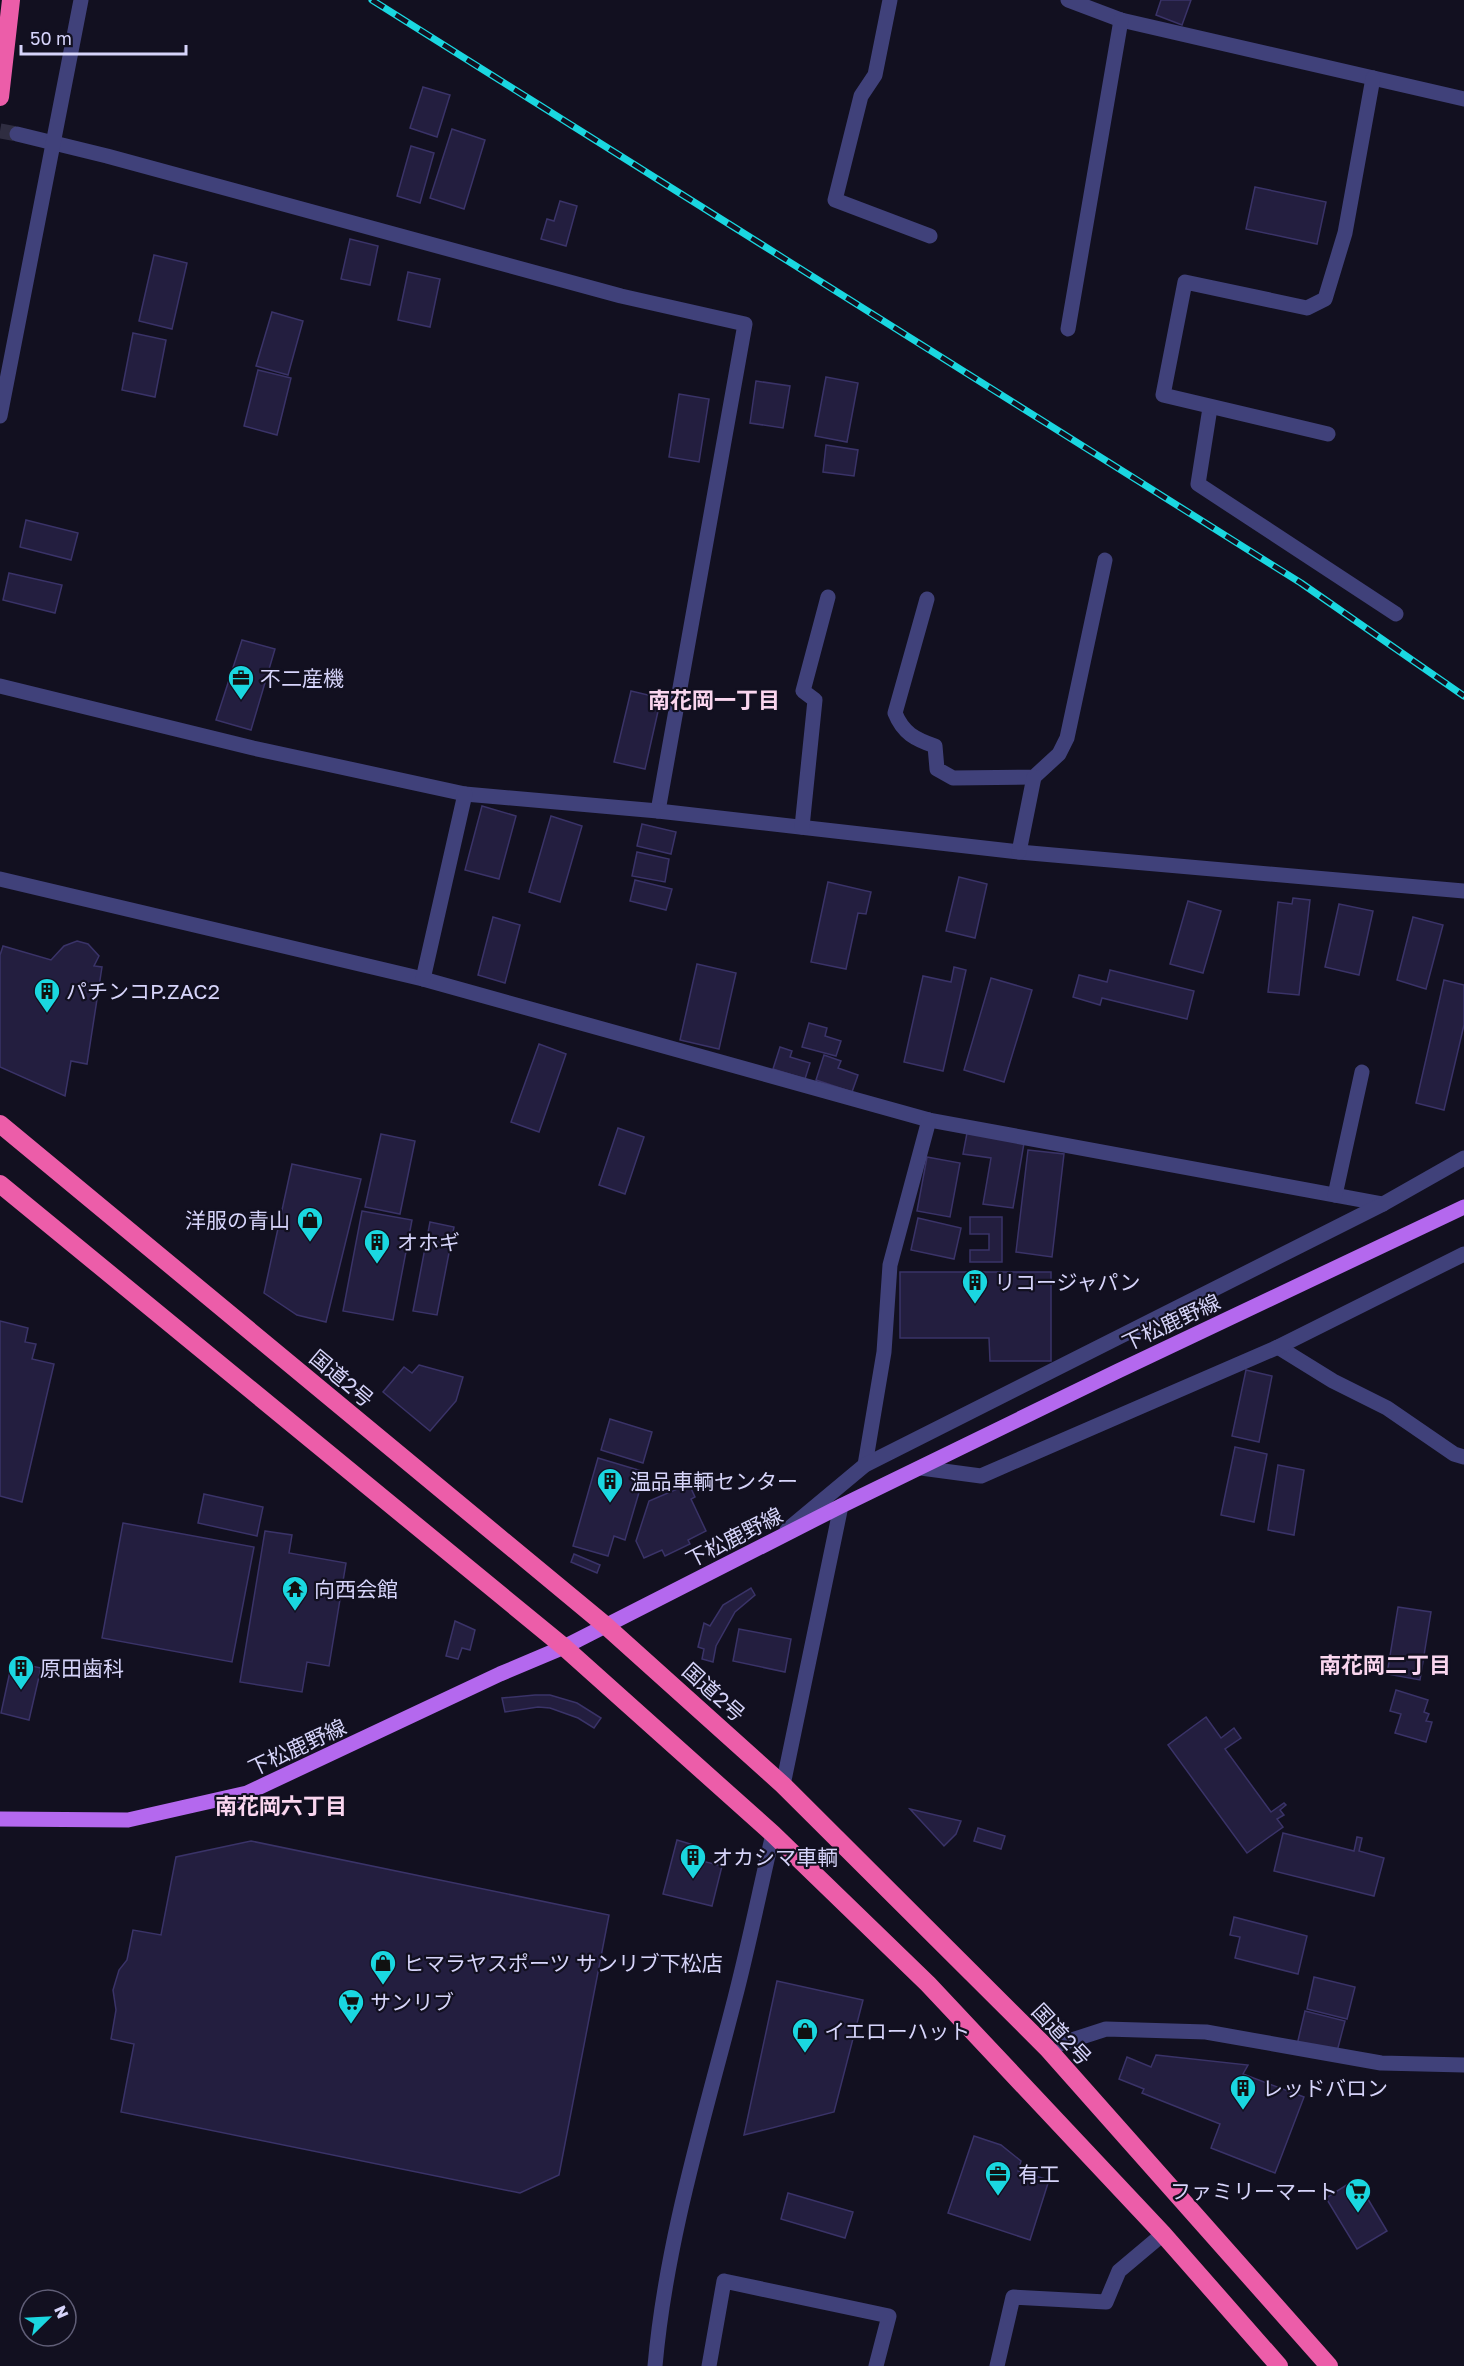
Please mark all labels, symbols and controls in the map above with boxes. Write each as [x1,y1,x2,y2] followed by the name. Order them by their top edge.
[21,18,186,56] scale bar
[30,27,72,49] text: 50 m
[226,663,256,701] office icon: 不二産機
[260,665,344,691] place label: 不二産機
[648,686,780,713] district label: 南花岡一丁目
[32,976,62,1014] building icon: パチンコP.ZAC2
[66,978,220,1004] place label: パチンコP.ZAC2
[295,1205,325,1243] shop icon: 洋服の青山
[185,1207,290,1233] place label: 洋服の青山
[362,1227,392,1265] building icon: オホギ
[397,1229,460,1255] place label: オホギ
[960,1267,990,1305] building icon: リコージャパン
[994,1269,1141,1295] place label: リコージャパン
[1118,1288,1224,1356] street label: 下松鹿野線
[305,1344,379,1412] street label: 国道2号
[595,1466,625,1504] building icon: 温品車輌センター
[630,1468,798,1494] place label: 温品車輌センター
[681,1502,787,1572] street label: 下松鹿野線
[280,1574,310,1612] temple icon: 向西会館
[314,1576,398,1602] place label: 向西会館
[1319,1651,1451,1678] district label: 南花岡二丁目
[6,1653,36,1691] building icon: 原田歯科
[40,1655,124,1681] place label: 原田歯科
[677,1657,751,1727] street label: 国道2号
[244,1713,350,1781] street label: 下松鹿野線
[215,1792,347,1819] district label: 南花岡六丁目
[678,1842,708,1880] building icon: オカシマ車輌
[712,1844,838,1870] place label: オカシマ車輌
[368,1948,398,1986] shop icon: ヒマラヤスポーツ サンリブ下松店
[403,1950,723,1976] place label: ヒマラヤスポーツ サンリブ下松店
[336,1987,366,2025] supermarket icon: サンリブ
[370,1989,454,2015] place label: サンリブ
[1027,1998,1097,2070] street label: 国道2号
[790,2016,820,2054] shop icon: イエローハット
[824,2018,970,2044] place label: イエローハット
[1228,2073,1258,2111] building icon: レッドバロン
[1262,2075,1388,2101] place label: レッドバロン
[983,2159,1013,2197] office icon: 有工
[1018,2161,1060,2187] place label: 有工
[1343,2176,1373,2214] supermarket icon: ファミリーマート
[1170,2178,1338,2204] place label: ファミリーマート
[18,2288,78,2348] north arrow
[50,2302,73,2322] text: N

